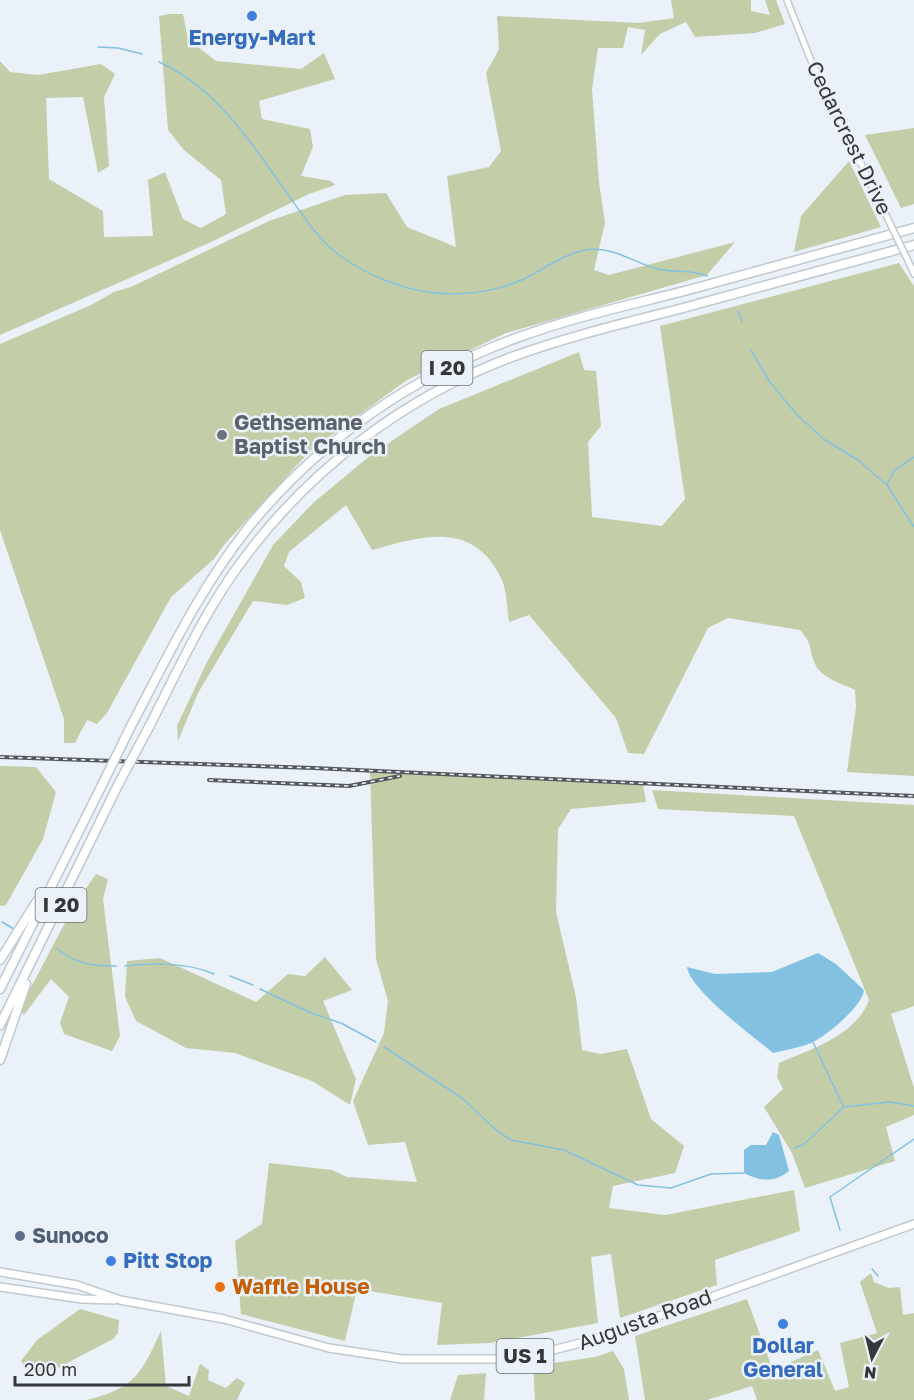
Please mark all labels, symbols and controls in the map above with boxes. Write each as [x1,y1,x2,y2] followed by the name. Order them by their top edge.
[245,9,259,23] marker: Energy-Mart
[188,24,316,50] place label: Energy-Mart
[801,57,898,219] street label: Cedarcrest Drive
[422,351,472,385] road number: I 20
[234,409,386,459] place label: Gethsemane Baptist Church
[215,428,229,442] marker: Gethsemane Baptist Church
[36,888,86,922] road number: I 20
[32,1222,109,1248] place label: Sunoco
[13,1229,27,1243] marker: Sunoco
[123,1247,213,1273] place label: Pitt Stop
[104,1254,118,1268] marker: Pitt Stop
[232,1273,370,1299] place label: Waffle House
[213,1280,227,1294] marker: Waffle House
[574,1283,715,1355] street label: Augusta Road
[776,1317,790,1331] marker: Dollar General
[842,1328,902,1388] north arrow
[743,1332,823,1382] place label: Dollar General
[496,1339,554,1373] road number: US 1
[15,1349,189,1387] scale bar
[24,1358,77,1380] text: 200 m
[863,1362,877,1384] text: N

